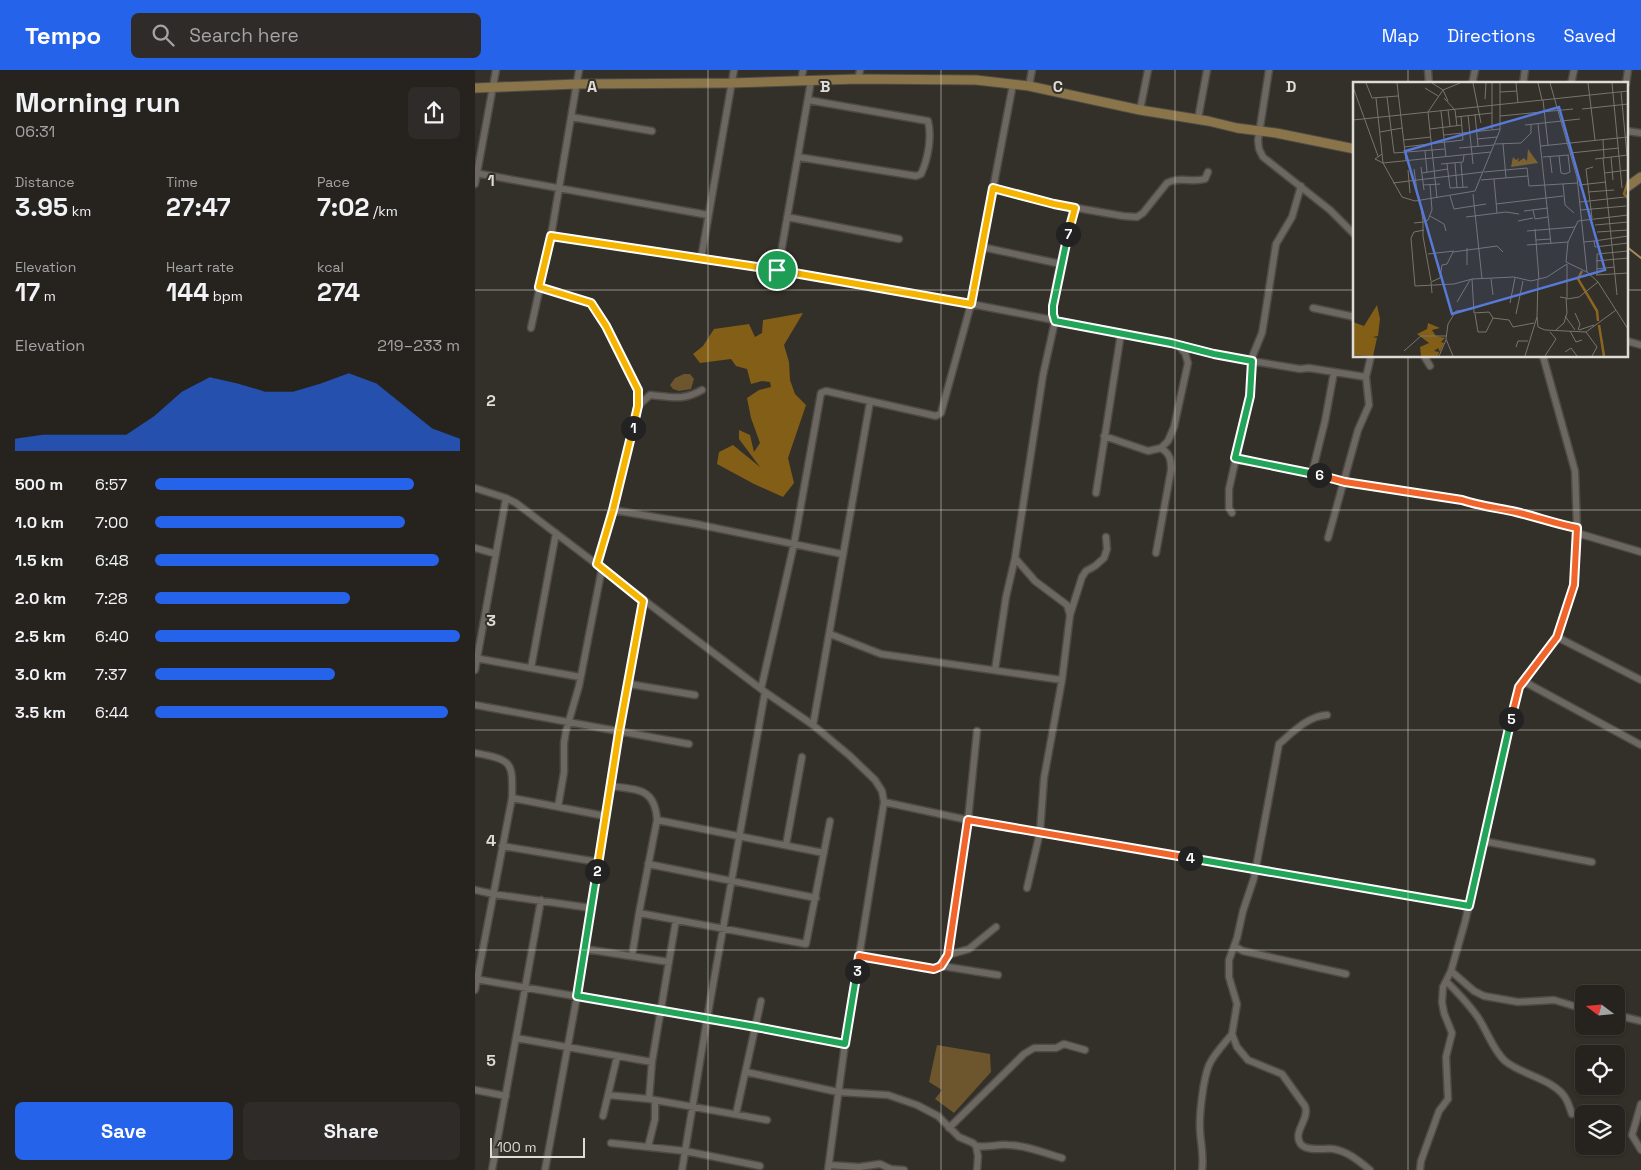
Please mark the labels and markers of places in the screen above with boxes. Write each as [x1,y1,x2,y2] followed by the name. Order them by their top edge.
[1055,222,1081,246] pin: 7
[756,249,798,291] pin
[621,416,645,440] pin: 1
[1307,462,1331,488] pin: 6
[1499,706,1523,732] pin: 5
[1177,846,1203,870] pin: 4
[585,858,609,884] pin: 2
[845,958,869,984] pin: 3

